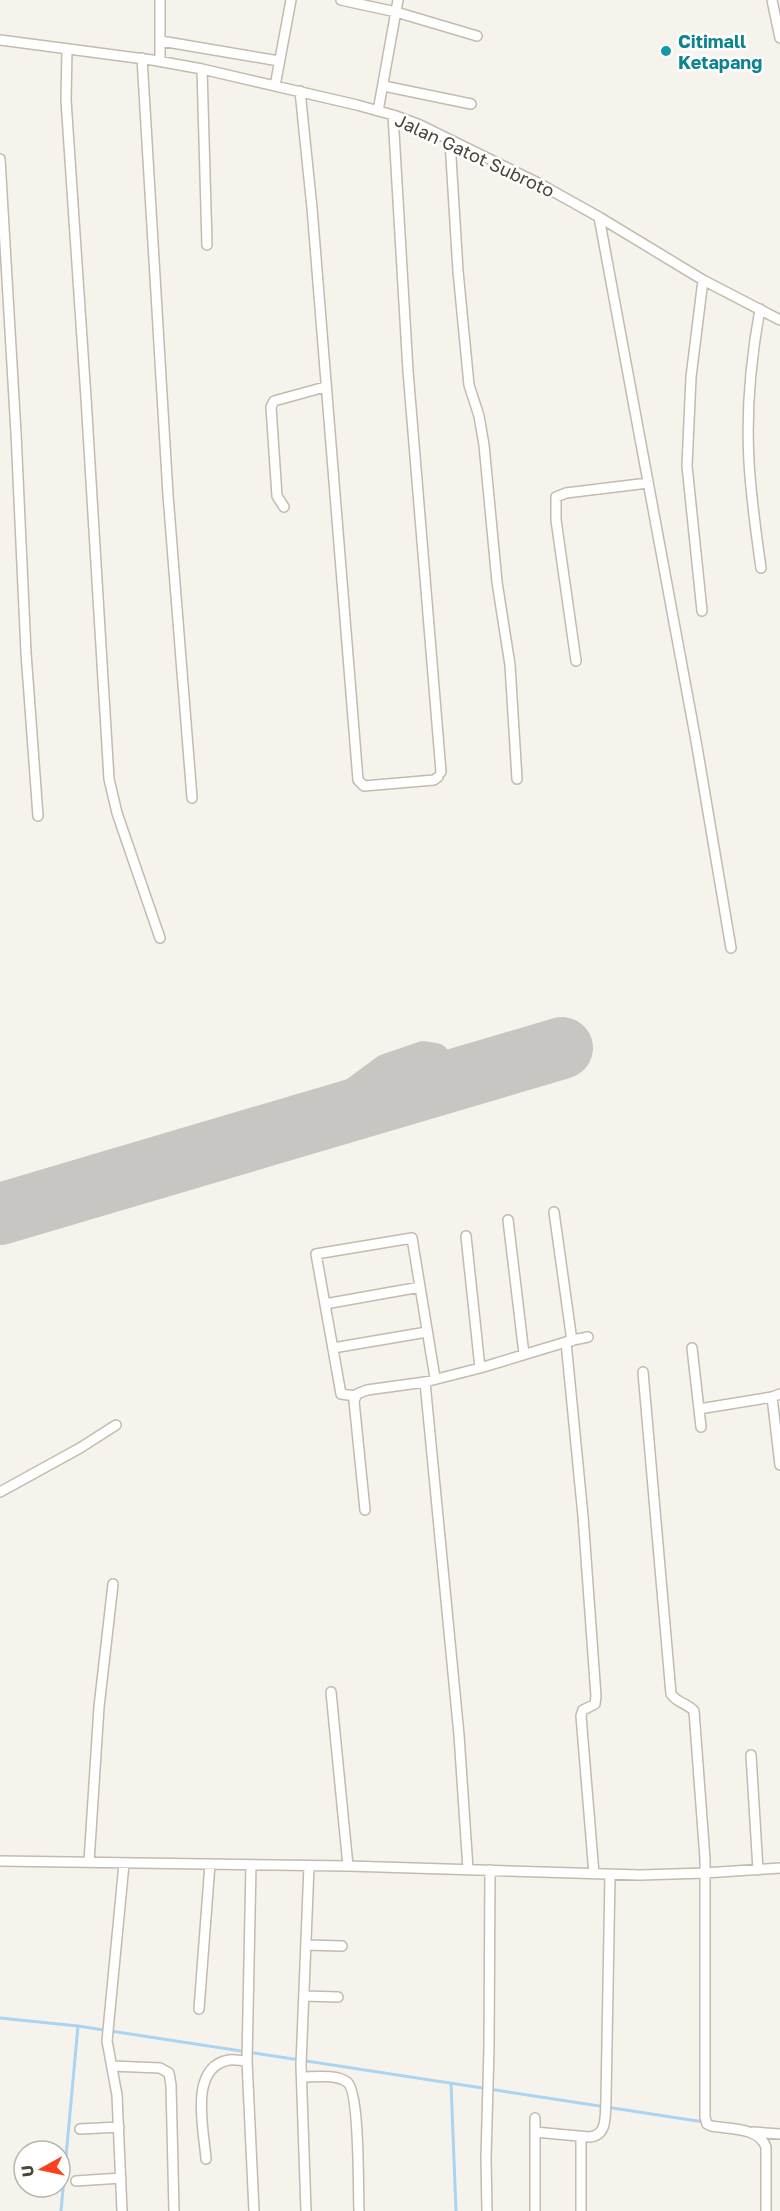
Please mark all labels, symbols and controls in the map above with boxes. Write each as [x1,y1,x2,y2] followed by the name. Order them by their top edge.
[678,30,762,73] place label: Citimall Ketapang
[659,44,673,58] marker: Citimall Ketapang
[392,108,558,202] street label: Jalan Gatot Subroto
[12,2139,72,2199] north arrow
[16,2164,38,2178] text: U

